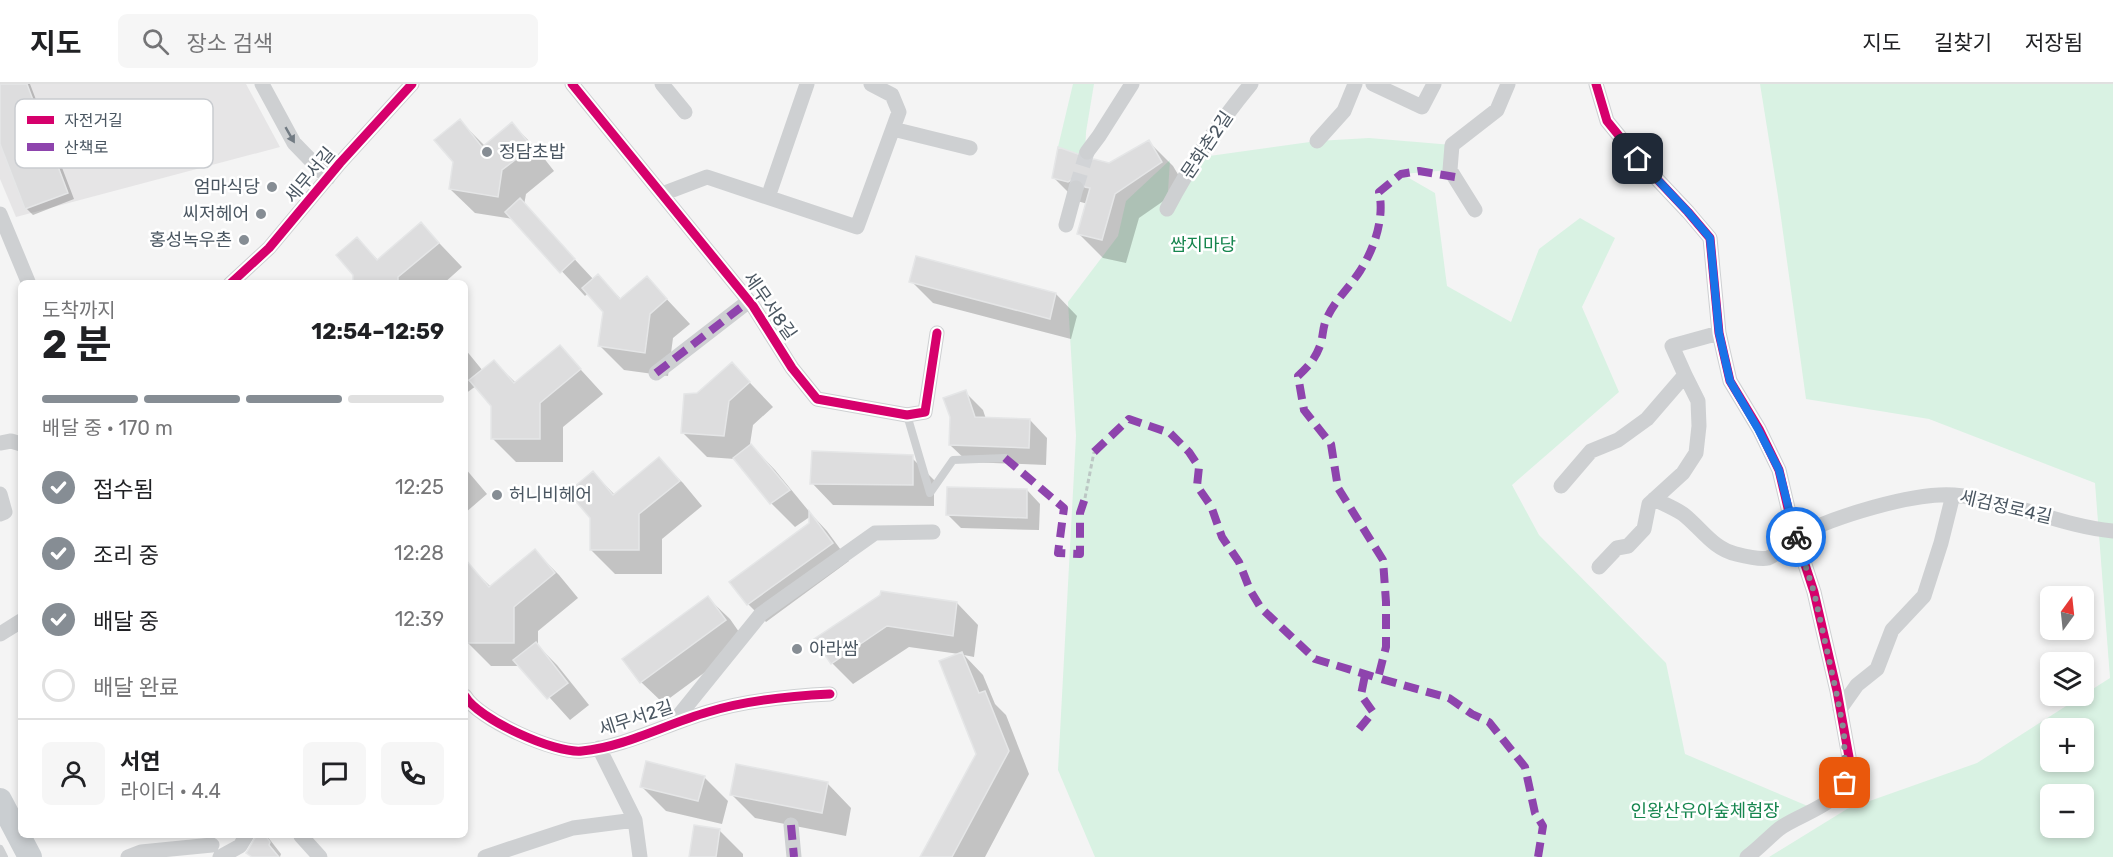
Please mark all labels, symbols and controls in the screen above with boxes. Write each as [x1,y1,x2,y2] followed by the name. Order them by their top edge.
[118,14,538,68] search box
[139,25,172,58] icon: search
[30,27,82,60] text: 지도
[187,30,273,57] text: 장소 검색
[1862,30,1901,55] text: 지도
[1934,30,1992,55] text: 길찾기
[2025,30,2083,55] text: 저장됨
[15,99,213,168] legend
[1176,107,1238,183] street label: 문화촌2길
[64,111,123,130] text: 자전거길
[285,127,295,144] one-way arrow
[1612,133,1663,184] pin
[64,138,108,157] text: 산책로
[499,141,565,163] place label: 정담초밥
[1621,142,1654,175] icon: home
[280,143,340,207] street label: 세무서길
[480,145,494,159] marker: 정담초밥
[194,176,260,198] place label: 엄마식당
[265,180,279,194] marker: 엄마식당
[183,203,249,225] place label: 씨저헤어
[254,207,268,221] marker: 씨저헤어
[149,229,232,251] place label: 홍성녹우촌
[237,233,251,247] marker: 홍성녹우촌
[1170,234,1236,256] park label: 쌈지마당
[739,268,801,344] street label: 세무서8길
[42,298,116,322] text: 도착까지
[311,318,444,345] text: 12:54–12:59
[42,322,112,368] text: 2 분
[42,416,173,440] text: 배달 중 · 170 m
[42,471,75,504] icon: check
[395,475,444,499] text: 12:25
[93,476,154,503] text: 접수됨
[509,484,592,506] place label: 허니비헤어
[1958,486,2054,528] street label: 세검정로4길
[490,488,504,502] marker: 허니비헤어
[1766,507,1826,567] courier
[1780,521,1813,554] icon: bike
[42,537,75,570] icon: check
[394,541,444,565] text: 12:28
[93,542,159,569] text: 조리 중
[2040,586,2094,640] north arrow
[2040,586,2094,838] map controls
[42,603,75,636] icon: check
[395,607,444,631] text: 12:39
[93,608,159,635] text: 배달 중
[809,638,859,660] place label: 아라쌈
[790,642,804,656] marker: 아라쌈
[2040,652,2094,706] button: layers
[93,674,179,701] text: 배달 완료
[596,696,676,740] street label: 세무서2길
[2040,718,2094,772] button: +
[42,742,105,805] button: person
[303,742,366,805] button: chat
[381,742,444,805] button: phone
[120,748,160,775] text: 서연
[1819,757,1870,808] pin
[1828,766,1861,799] icon: bag
[120,779,221,803] text: 라이더 · 4.4
[2040,784,2094,838] button: −
[1630,800,1780,822] park label: 인왕산유아숲체험장

